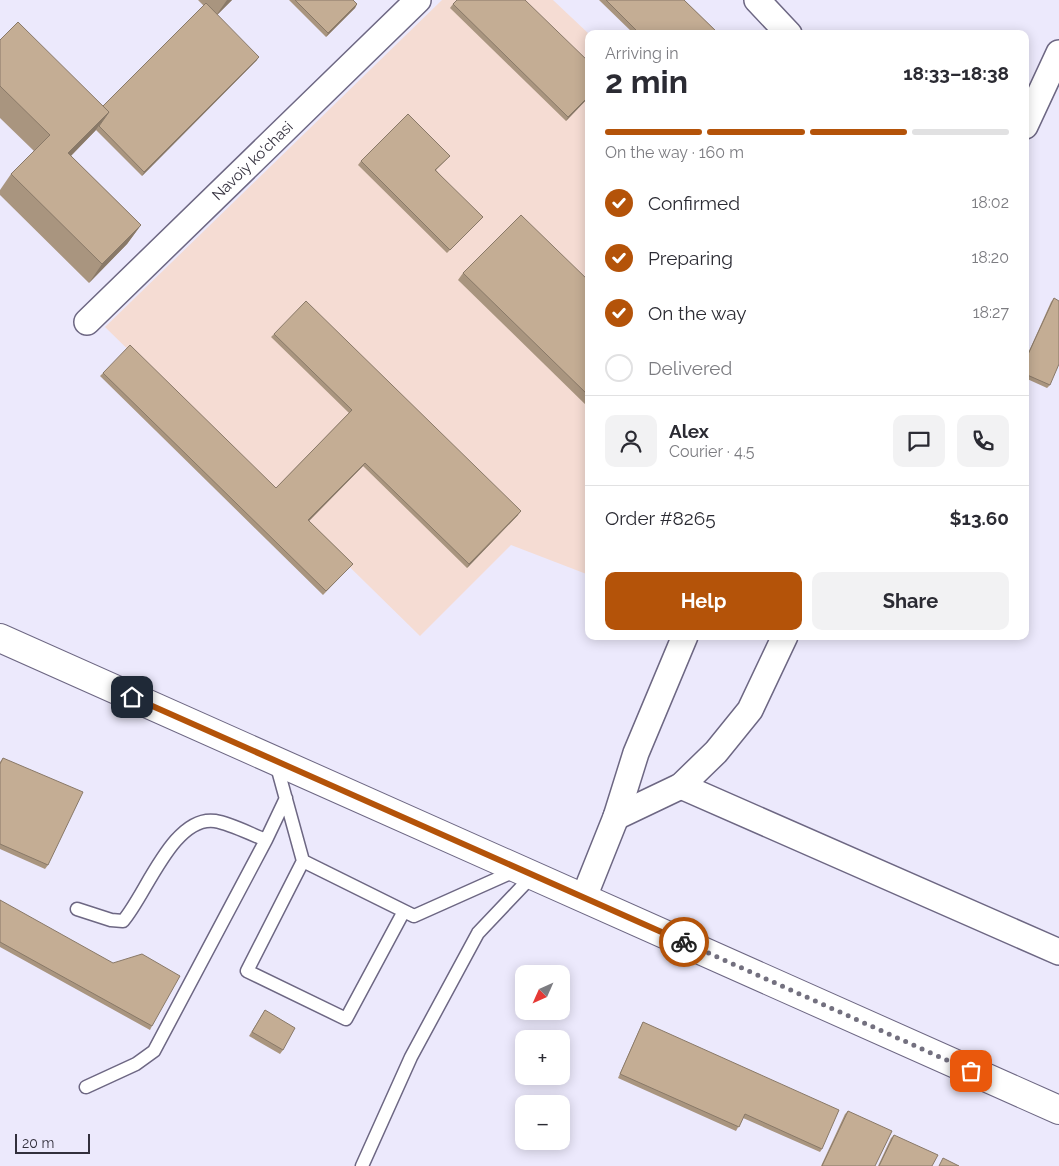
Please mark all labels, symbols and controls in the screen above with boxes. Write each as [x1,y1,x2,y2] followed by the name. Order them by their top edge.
[605,44,679,63] text: Arriving in
[903,62,1009,84] text: 18:33–18:38
[605,63,688,100] text: 2 min
[209,118,297,204] street label: Navoiy ko'chasi
[605,143,744,162] text: On the way · 160 m
[605,189,633,217] icon: check
[648,192,740,214] text: Confirmed
[972,193,1009,212] text: 18:02
[605,244,633,272] icon: check
[648,247,733,269] text: Preparing
[972,248,1009,267] text: 18:20
[605,299,633,327] icon: check
[648,302,747,324] text: On the way
[973,303,1009,322] text: 18:27
[648,357,732,379] text: Delivered
[605,415,657,467] button: person
[893,415,945,467] button: chat
[957,415,1009,467] button: phone
[669,420,709,442] text: Alex
[669,442,754,461] text: Courier · 4.5
[605,507,716,529] text: Order #8265
[949,507,1009,529] text: $13.60
[605,572,802,630] button: Help
[812,572,1009,630] button: Share
[111,676,153,718] pin
[118,683,146,711] icon: home
[659,917,709,967] courier
[670,928,698,956] icon: bike
[515,965,570,1020] north arrow
[515,965,570,1150] map controls
[515,1030,570,1085] button: +
[950,1050,992,1092] pin
[957,1057,985,1085] icon: bag
[515,1095,570,1150] button: −
[15,1131,90,1154] scale bar
[22,1135,54,1151] text: 20 m

